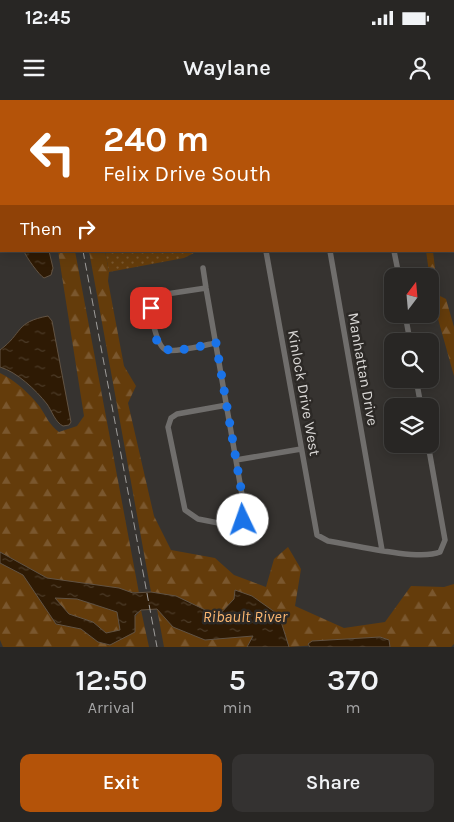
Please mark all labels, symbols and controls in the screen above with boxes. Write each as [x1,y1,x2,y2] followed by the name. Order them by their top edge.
[25,7,71,29] text: 12:45
[20,54,48,82] icon: menu
[406,54,434,82] icon: person
[183,55,271,81] text: Waylane
[103,119,209,160] text: 240 m
[20,120,85,185] icon: left
[103,161,271,187] text: Felix Drive South
[72,215,100,243] icon: right
[20,218,62,240] text: Then
[384,268,439,322] north arrow
[384,268,439,453] map controls
[130,287,172,329] pin
[137,294,165,322] icon: arrive
[344,311,382,427] street label: Manhattan Drive
[284,329,324,458] street label: Kinlock Drive West
[384,333,439,388] button: search
[384,398,439,453] button: layers
[216,493,268,545] position arrow
[203,607,288,626] water label: Ribault River
[75,662,147,698] text: 12:50
[229,662,246,698] text: 5
[327,662,379,698] text: 370
[88,698,135,717] text: Arrival
[222,698,252,717] text: min
[345,698,360,717] text: m
[20,754,222,812] button: Exit
[232,754,434,812] button: Share

